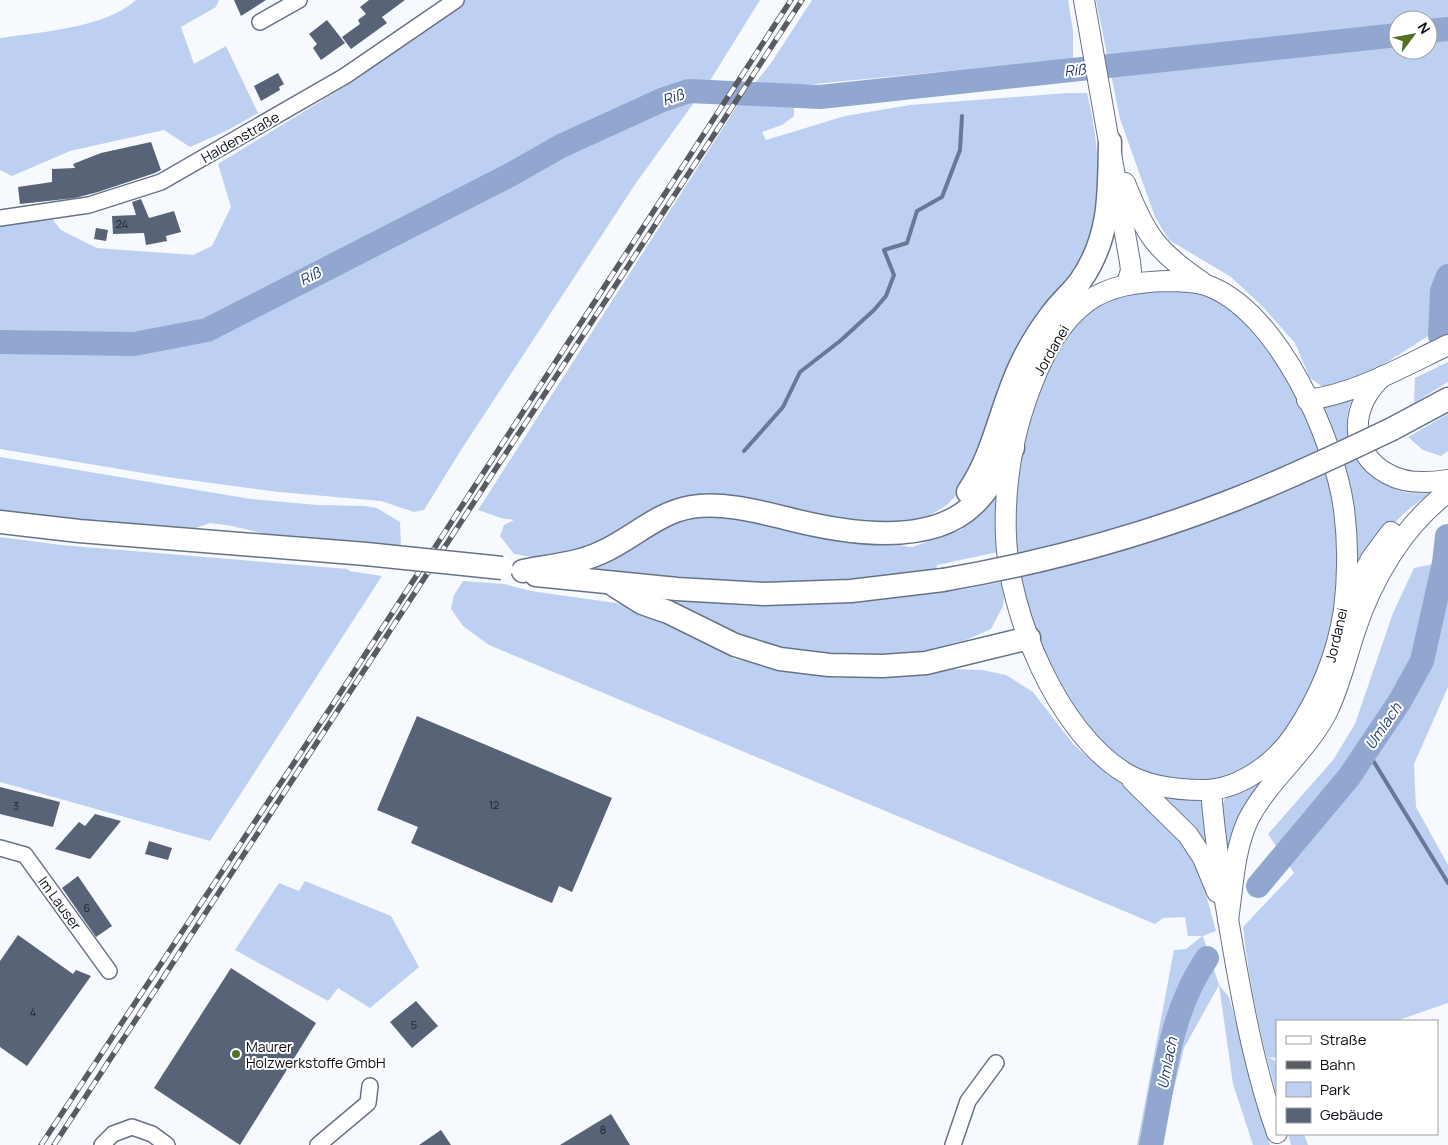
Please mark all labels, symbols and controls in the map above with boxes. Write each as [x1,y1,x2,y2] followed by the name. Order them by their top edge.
[1388,10,1438,60] north arrow
[1414,19,1435,37] text: N
[1063,58,1088,82] water label: Riß
[659,83,688,110] water label: Riß
[197,107,283,167] street label: Haldenstraße
[116,216,128,231] house number: 24
[295,261,325,290] water label: Riß
[1029,321,1073,379] street label: Jordanei
[1321,606,1351,664] street label: Jordanei
[1360,698,1407,754] water label: Umlach
[489,797,499,812] house number: 12
[13,798,19,813] house number: 3
[34,872,86,934] street label: Im Lauser
[84,900,91,915] house number: 6
[30,1004,36,1019] house number: 4
[411,1017,417,1032] house number: 5
[1276,1020,1438,1135] legend
[1320,1029,1367,1050] text: Straße
[1152,1034,1183,1091] water label: Umlach
[246,1037,386,1072] place label: Maurer Holzwerkstoffe GmbH
[230,1048,242,1060] marker: Maurer Holzwerkstoffe GmbH
[1320,1054,1355,1075] text: Bahn
[1320,1079,1350,1100] text: Park
[1320,1104,1383,1125] text: Gebäude
[600,1122,606,1137] house number: 8

